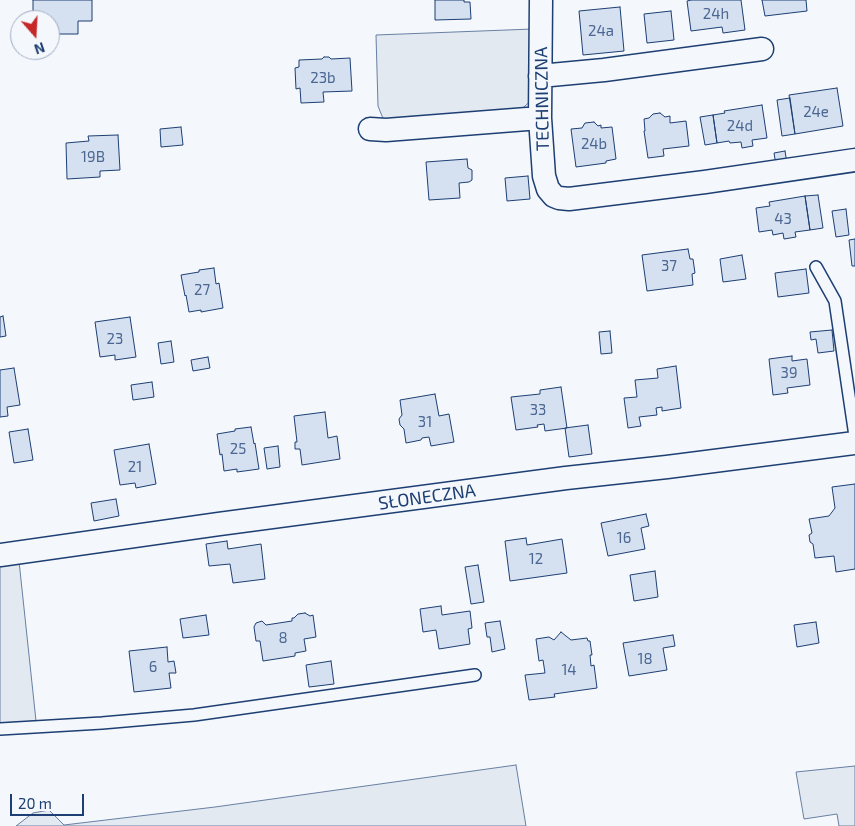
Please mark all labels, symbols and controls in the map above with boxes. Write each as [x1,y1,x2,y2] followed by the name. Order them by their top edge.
[703,5,729,23] house number: 24h
[10,10,60,60] north arrow
[588,22,614,40] house number: 24a
[32,39,47,58] text: N
[530,47,554,151] street label: TECHNICZNA
[310,69,336,87] house number: 23b
[803,103,829,121] house number: 24e
[727,117,753,135] house number: 24d
[581,135,607,153] house number: 24b
[81,148,105,166] house number: 19B
[774,210,792,228] house number: 43
[661,257,677,275] house number: 37
[194,281,210,299] house number: 27
[107,330,123,348] house number: 23
[781,364,797,382] house number: 39
[530,401,546,419] house number: 33
[418,413,432,431] house number: 31
[230,440,246,458] house number: 25
[128,458,142,476] house number: 21
[377,479,477,515] street label: SŁONECZNA
[617,529,631,547] house number: 16
[529,550,543,568] house number: 12
[278,629,288,647] house number: 8
[637,650,653,668] house number: 18
[149,658,157,676] house number: 6
[561,661,577,679] house number: 14
[12,784,86,816] scale bar
[18,794,52,812] text: 20 m

